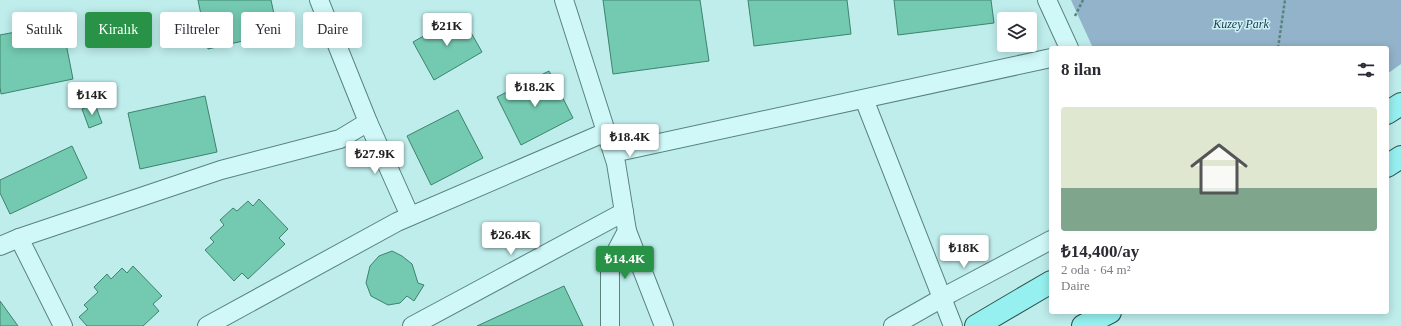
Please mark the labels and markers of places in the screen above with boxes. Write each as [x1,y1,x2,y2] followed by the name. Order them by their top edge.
[423,13,471,47] pin: ₺21K
[502,74,568,108] pin: ₺18.2K
[68,82,116,116] pin: ₺14K
[597,124,663,158] pin: ₺18.4K
[342,141,408,175] pin: ₺27.9K
[478,222,544,256] pin: ₺26.4K
[940,235,988,269] pin: ₺18K
[592,246,658,280] pin: ₺14.4K

